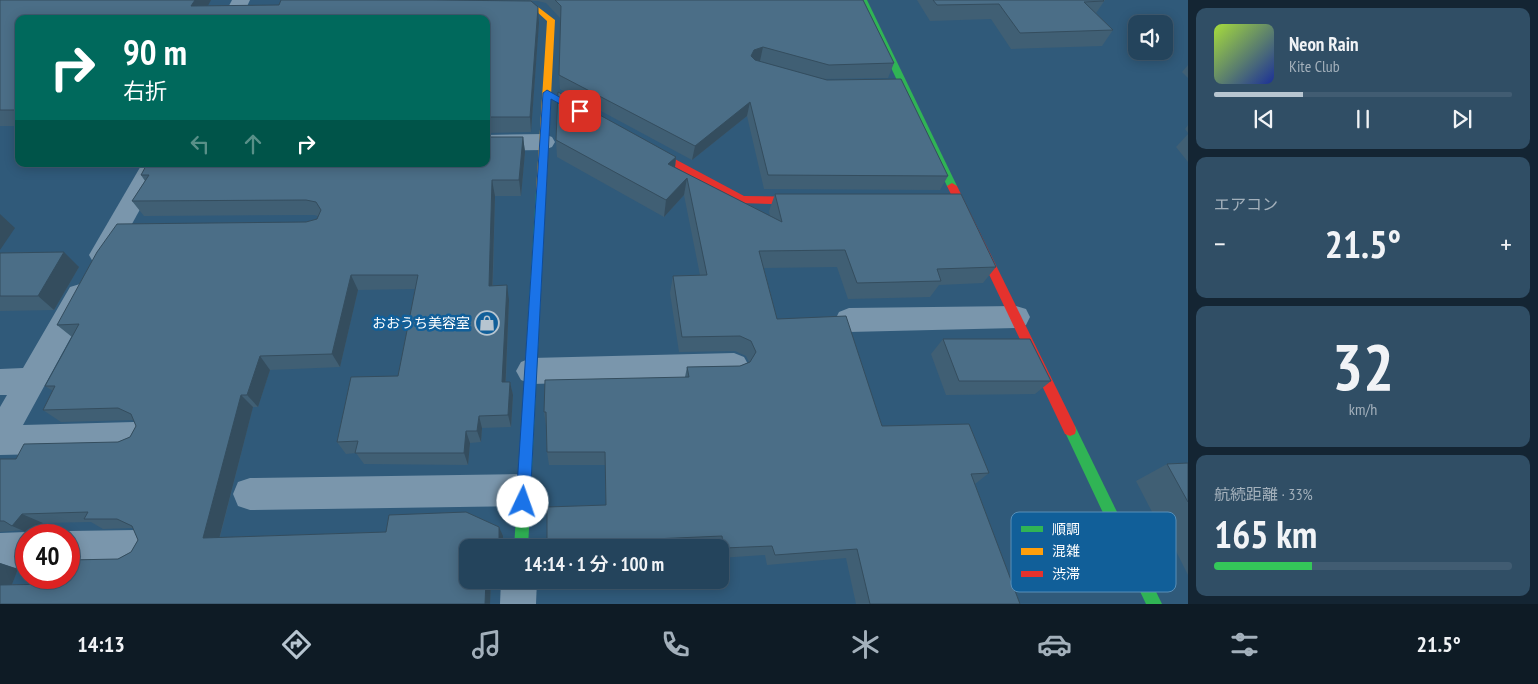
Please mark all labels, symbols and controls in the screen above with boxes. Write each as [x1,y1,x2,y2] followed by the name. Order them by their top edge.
[1128,15,1173,60] map controls
[1128,15,1173,60] button: sound
[123,29,187,75] text: 90 m
[1289,32,1358,56] text: Neon Rain
[40,35,105,100] icon: right
[1289,56,1340,76] text: Kite Club
[123,77,167,105] text: 右折
[559,90,601,132] pin
[566,97,594,125] icon: arrive
[1250,105,1278,133] icon: previous
[1349,105,1377,133] icon: pause
[1448,105,1476,133] icon: next
[186,130,214,158] icon: left
[239,130,267,158] icon: ahead
[292,130,320,158] icon: right
[1214,194,1278,214] text: エアコン
[1325,219,1401,268] text: 21.5°
[1214,225,1226,262] text: −
[1500,225,1512,262] text: +
[474,310,500,336] shop icon: おおうち美容室
[372,314,470,332] place label: おおうち美容室
[1332,324,1394,408] text: 32
[1349,399,1377,419] text: km/h
[496,475,548,527] position arrow
[1214,484,1313,504] text: 航続距離 · 33%
[1214,509,1317,558] text: 165 km
[1011,512,1176,592] legend
[1052,520,1080,538] text: 順調
[15,524,80,589] speed limit sign: 40
[1052,542,1080,560] text: 混雑
[524,552,664,576] text: 14:14 · 1 分 · 100 m
[1052,565,1080,583] text: 渋滞
[279,627,314,662] icon: directions
[469,627,504,662] icon: music
[658,627,693,662] icon: phone
[848,627,883,662] icon: climate
[1037,627,1072,662] icon: car
[1227,627,1262,662] icon: filters
[77,630,125,658] text: 14:13
[1416,630,1461,658] text: 21.5°

